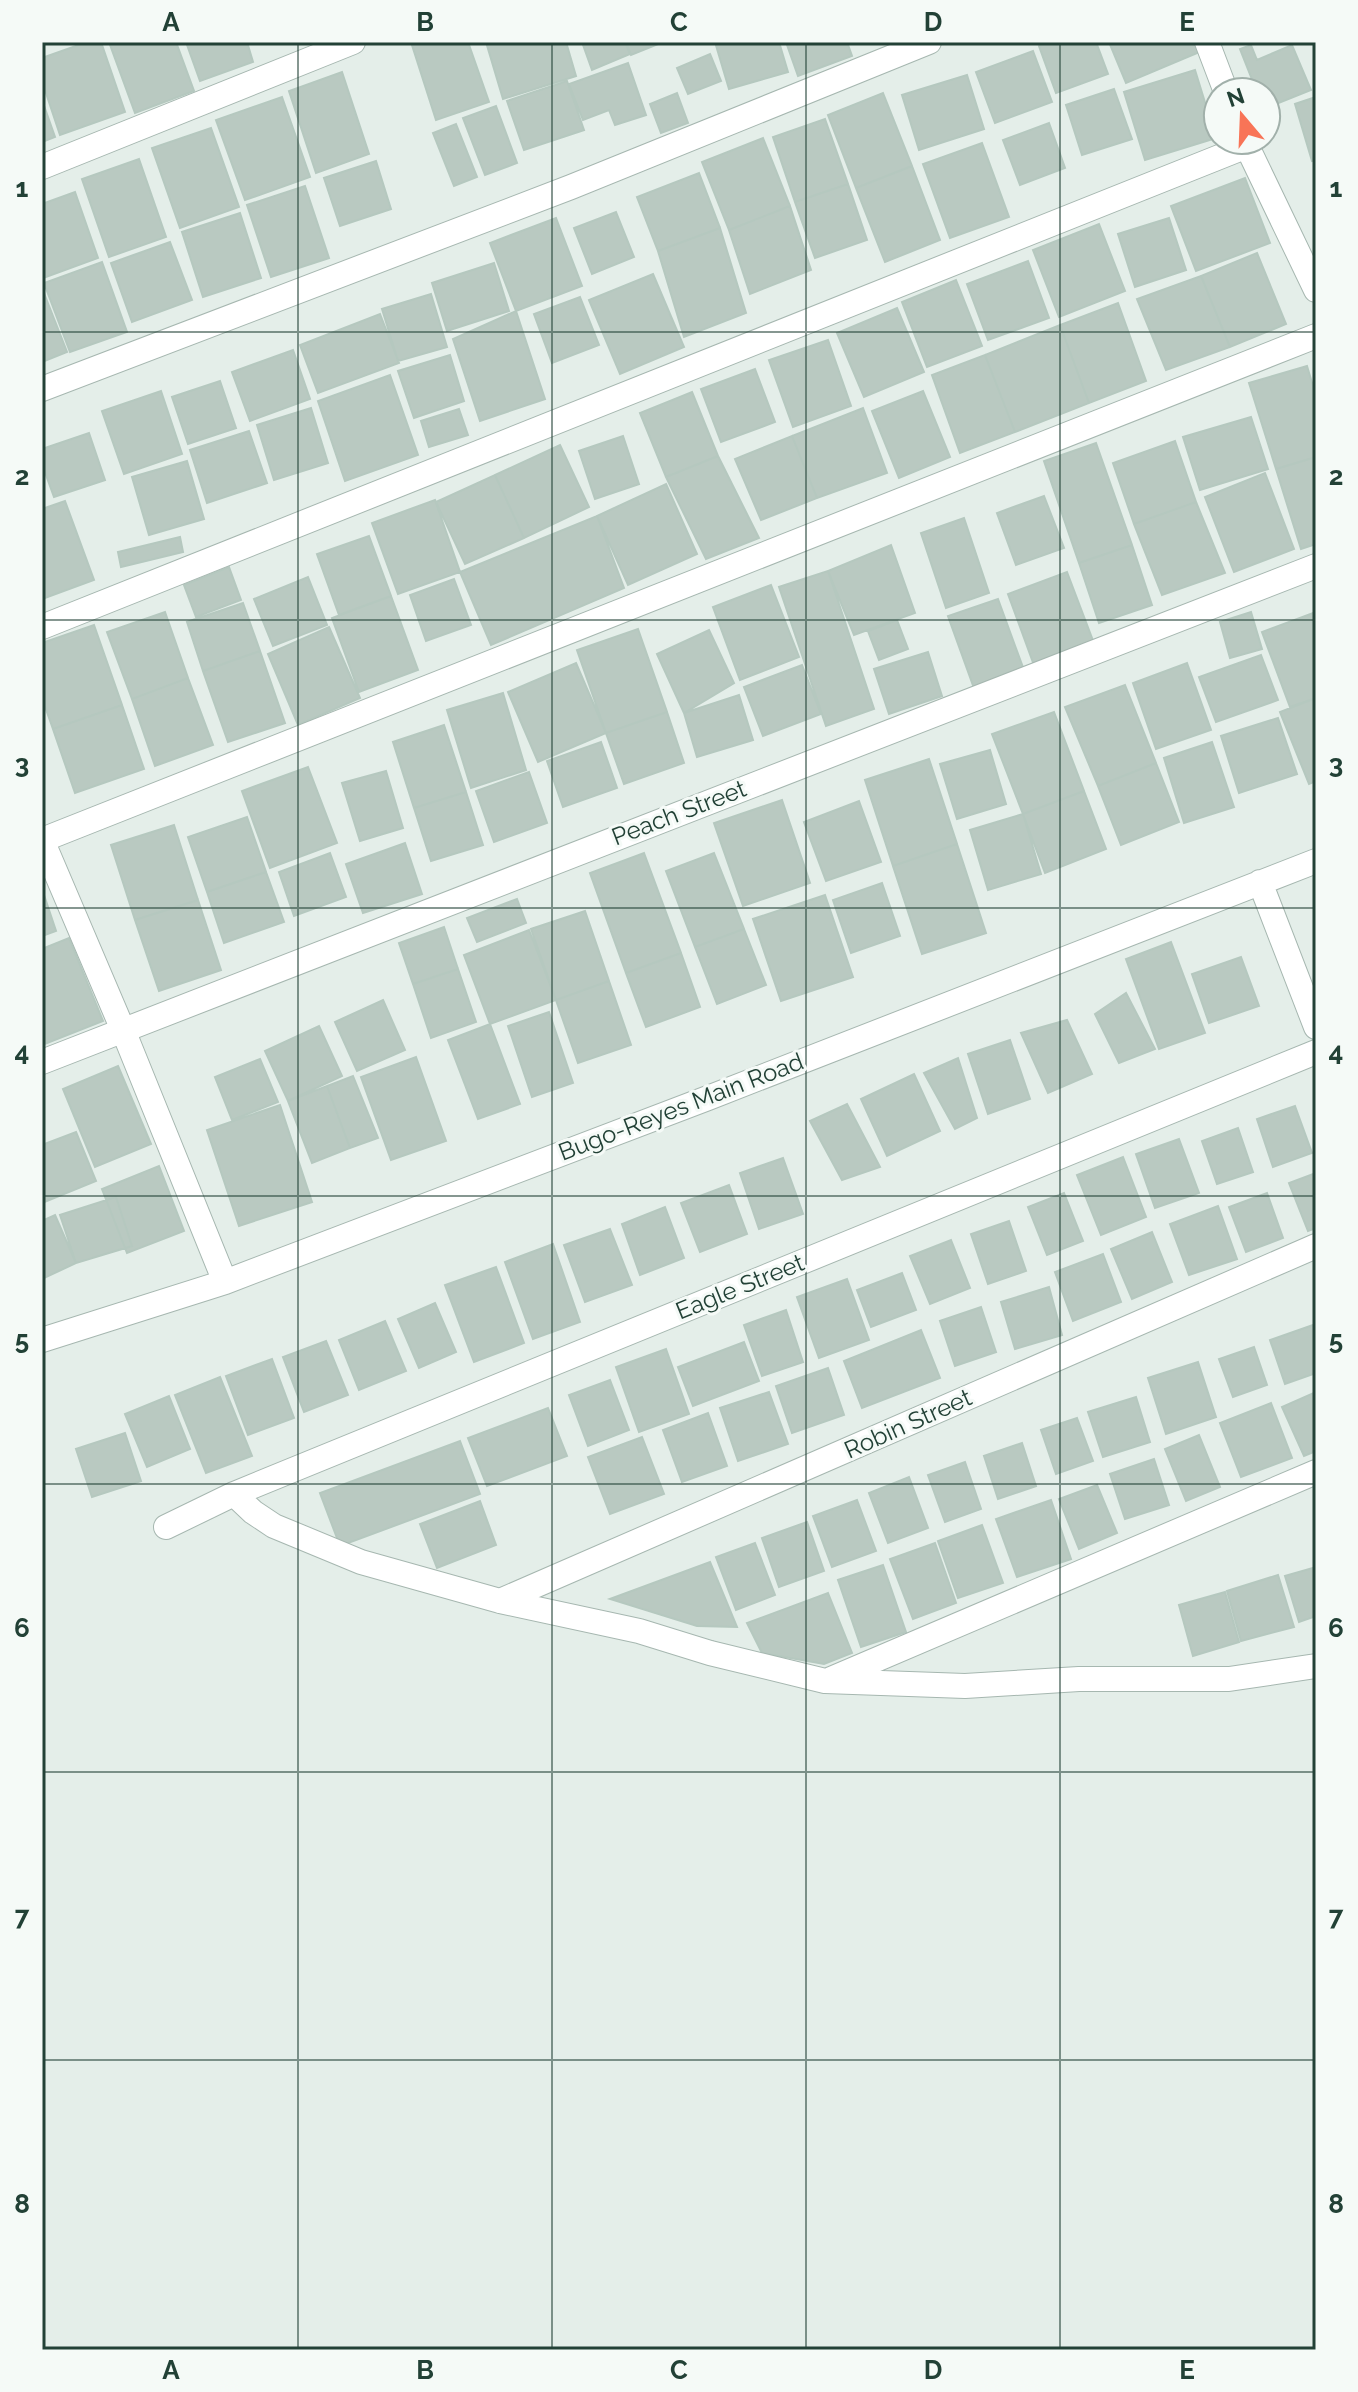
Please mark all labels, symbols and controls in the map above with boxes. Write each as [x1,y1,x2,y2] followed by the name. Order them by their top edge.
[162,7,180,37] text: A
[416,7,434,37] text: B
[670,7,688,37] text: C
[924,7,942,37] text: D
[1179,7,1195,37] text: E
[1202,76,1282,156] north arrow
[1223,82,1248,112] text: N
[16,173,29,203] text: 1
[1330,173,1343,203] text: 1
[15,461,29,491] text: 2
[1329,461,1343,491] text: 2
[15,749,29,779] text: 3
[1329,749,1343,779] text: 3
[607,774,750,851] street label: Peach Street
[15,1037,29,1067] text: 4
[1329,1037,1343,1067] text: 4
[554,1046,807,1167] street label: Bugo-Reyes Main Road
[671,1248,808,1325] street label: Eagle Street
[15,1325,29,1355] text: 5
[1329,1325,1343,1355] text: 5
[840,1383,976,1464] street label: Robin Street
[14,1613,30,1643] text: 6
[1328,1613,1344,1643] text: 6
[15,1901,30,1931] text: 7
[1329,1901,1344,1931] text: 7
[14,2189,30,2219] text: 8
[1328,2189,1344,2219] text: 8
[162,2355,180,2385] text: A
[416,2355,434,2385] text: B
[670,2355,688,2385] text: C
[924,2355,942,2385] text: D
[1179,2355,1195,2385] text: E

